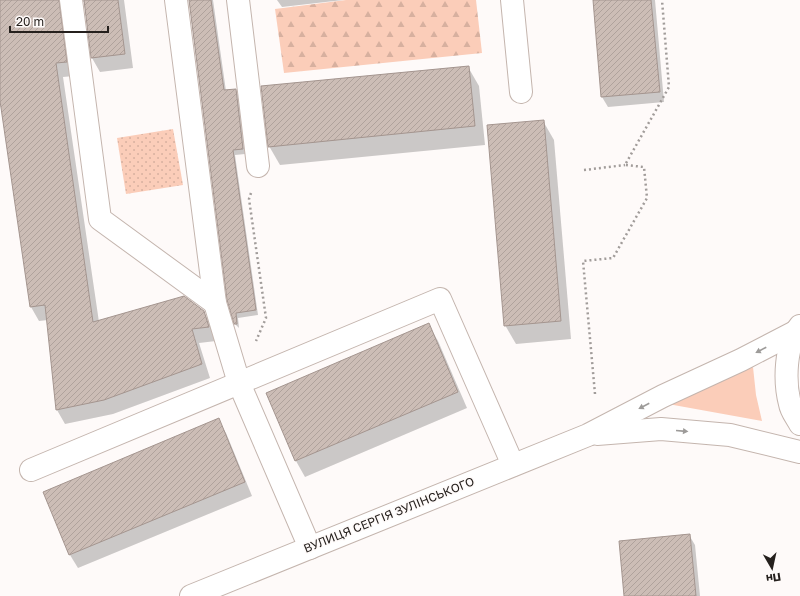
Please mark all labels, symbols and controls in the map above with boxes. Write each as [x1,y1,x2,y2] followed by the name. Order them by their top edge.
[10,8,108,34] scale bar
[16,14,44,29] text: 20 m
[755,347,767,353] one-way arrow
[638,403,649,409] one-way arrow
[676,427,688,434] one-way arrow
[301,473,476,556] street label: ВУЛИЦЯ СЕРГІЯ ЗУЛІНСЬКОГО
[752,548,792,588] north arrow
[765,571,782,586] text: Пн

